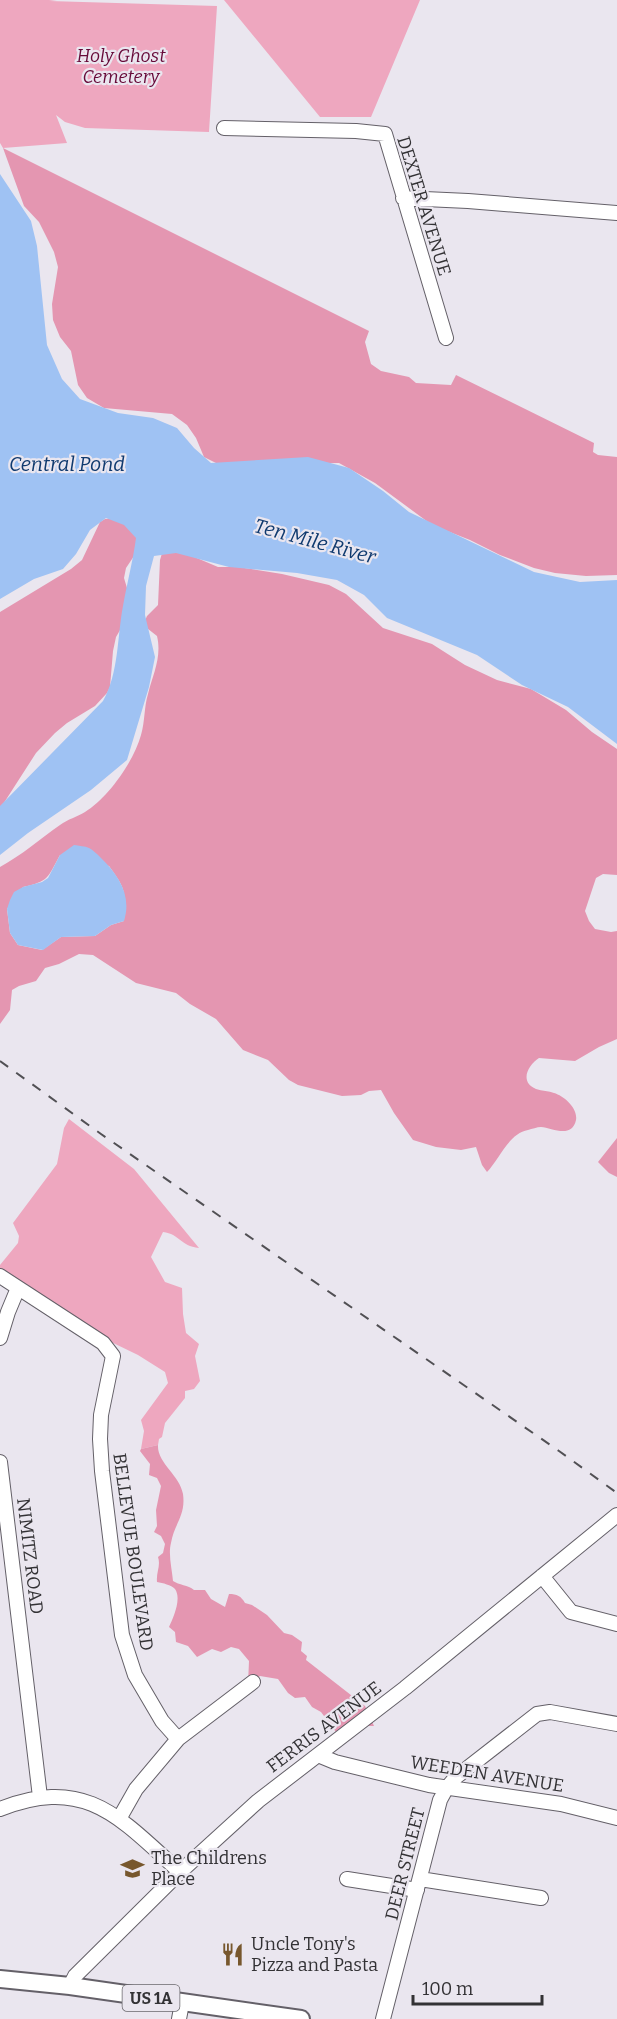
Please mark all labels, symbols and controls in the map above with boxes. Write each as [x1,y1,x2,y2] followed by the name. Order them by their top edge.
[76,45,166,88] park label: Holy Ghost Cemetery
[392,134,456,278] street label: DEXTER AVENUE
[9,452,125,476] water label: Central Pond
[252,513,379,569] water label: Ten Mile River
[108,1452,158,1652] street label: BELLEVUE BOULEVARD
[12,1497,48,1615] street label: NIMITZ ROAD
[262,1677,386,1777] street label: FERRIS AVENUE
[409,1751,565,1797] street label: WEEDEN AVENUE
[380,1805,430,1922] street label: DEER STREET
[151,1847,267,1890] place label: The Childrens Place
[120,1855,146,1881] school or university icon: The Childrens Place
[251,1933,378,1976] place label: Uncle Tony's Pizza and Pasta
[220,1941,246,1967] restaurant icon: Uncle Tony's Pizza and Pasta
[413,1968,542,2006] scale bar
[422,1978,473,2000] text: 100 m
[122,1985,180,2011] road number: US 1A

